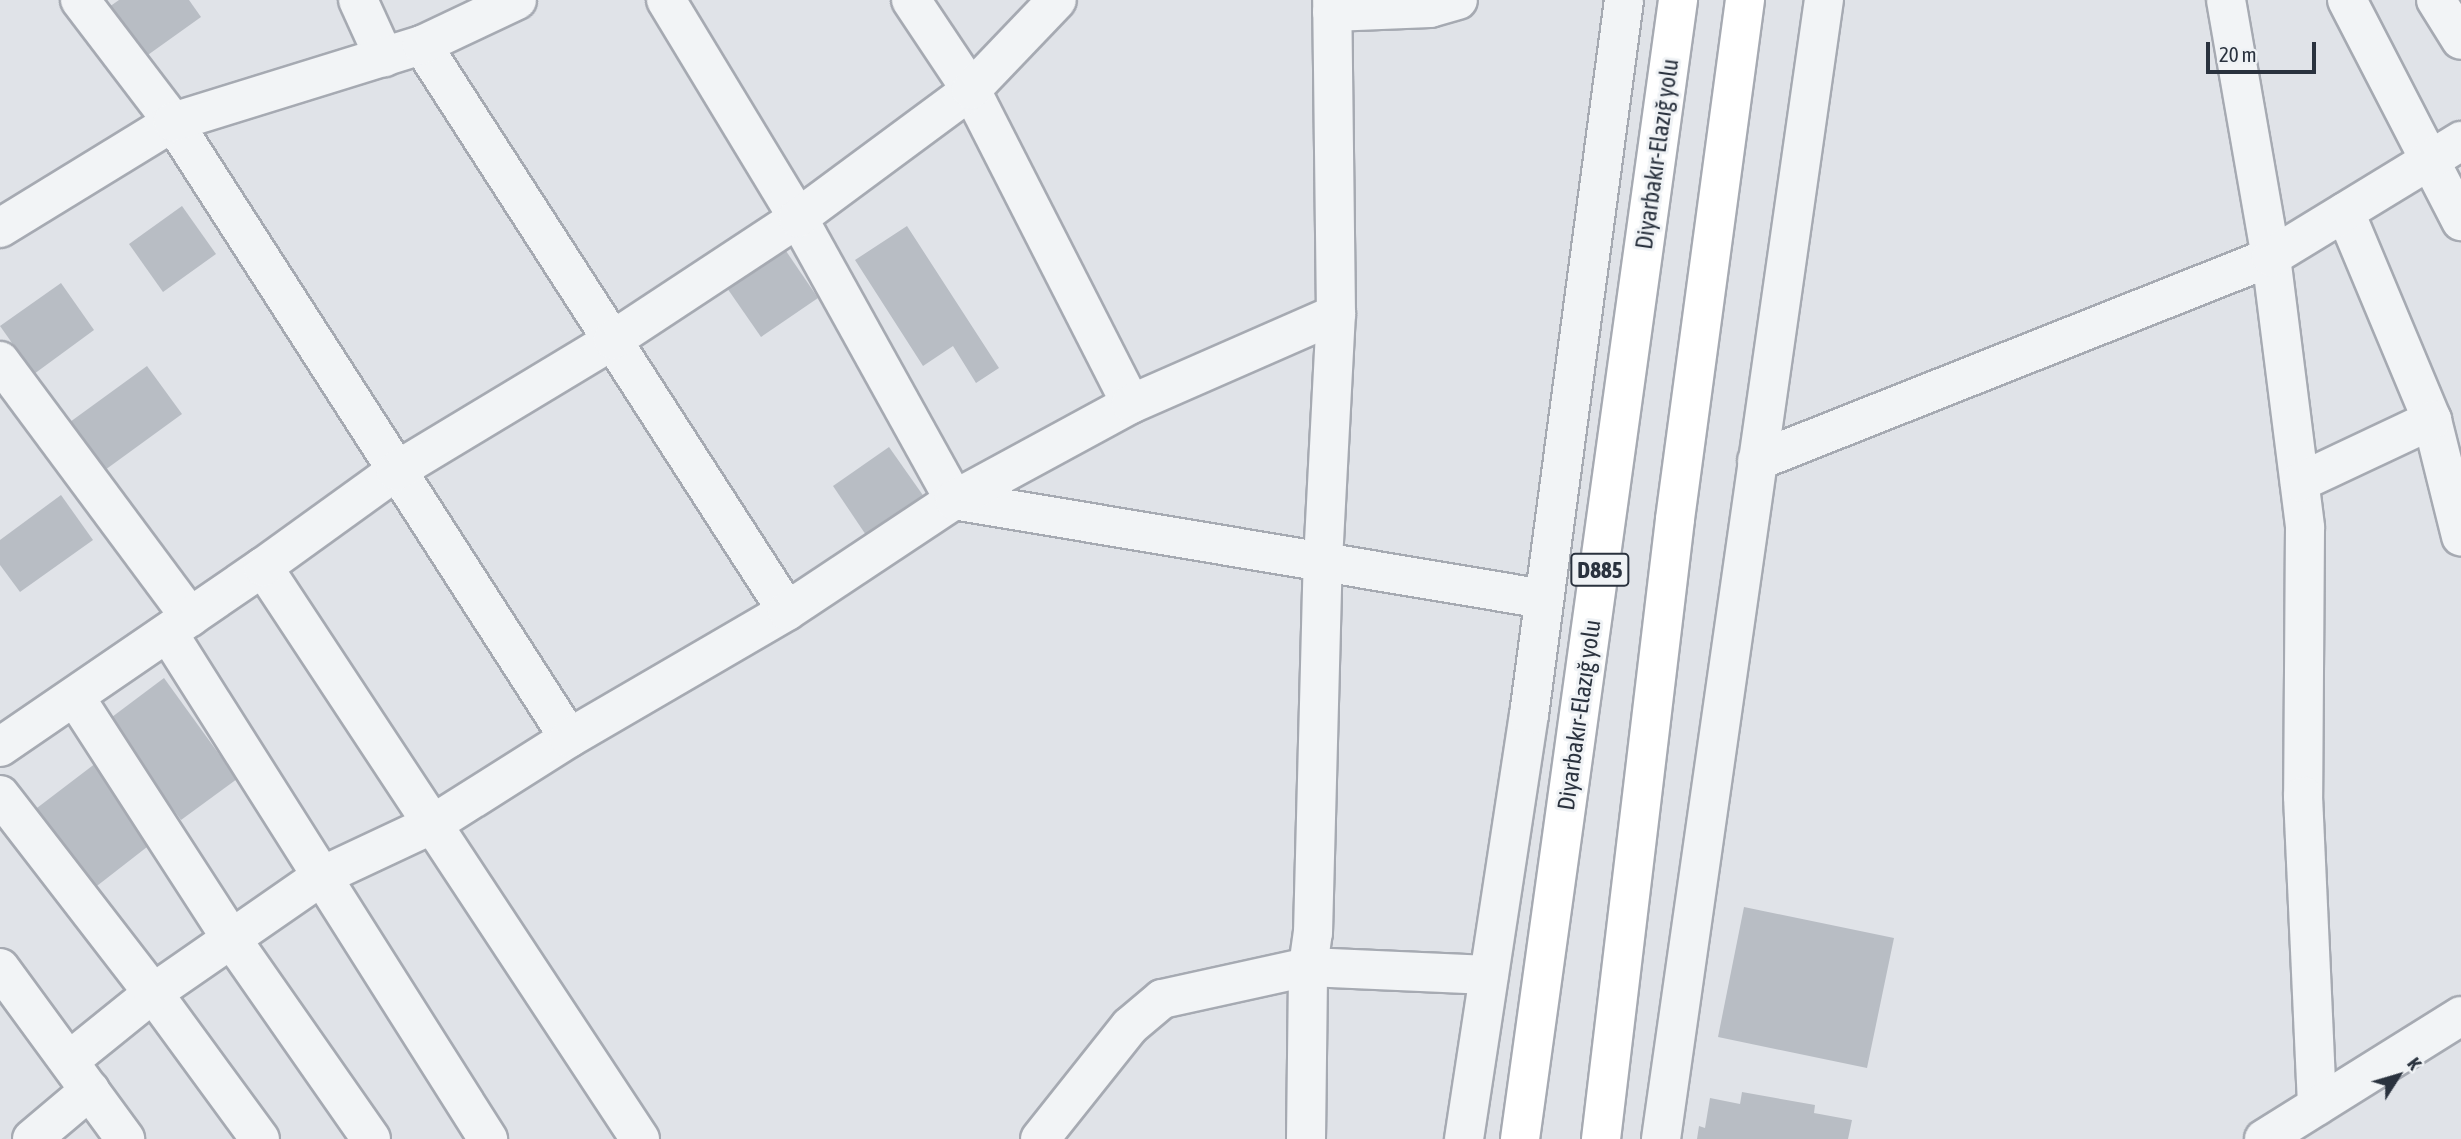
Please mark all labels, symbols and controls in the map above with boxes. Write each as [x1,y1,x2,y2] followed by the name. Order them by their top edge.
[2209,28,2319,72] scale bar
[2219,42,2257,66] text: 20 m
[1629,57,1685,251] street label: Diyarbakır-Elazığ yolu
[1570,550,1630,590] road number: D885
[1551,618,1607,812] street label: Diyarbakır-Elazığ yolu
[2363,1041,2433,1111] north arrow
[2403,1053,2426,1074] text: K

